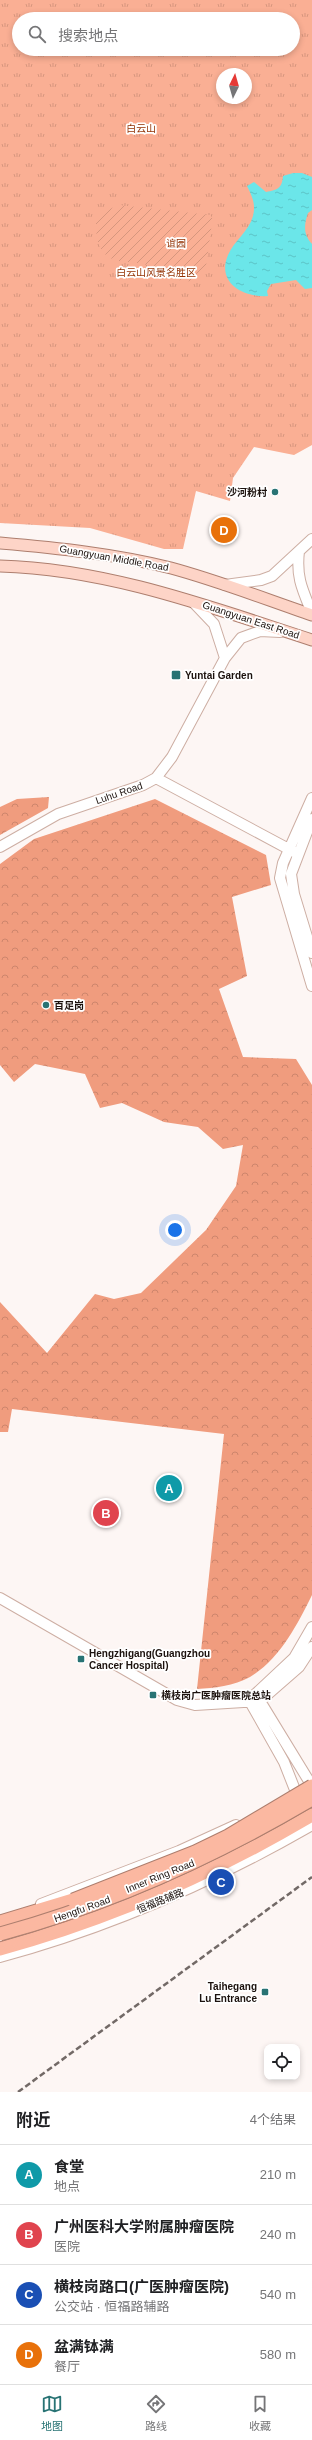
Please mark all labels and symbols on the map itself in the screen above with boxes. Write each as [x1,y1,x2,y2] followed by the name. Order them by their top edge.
[216,68,252,104] north arrow
[126,123,156,134] park label: 白云山
[166,238,186,249] park label: 谊园
[116,267,196,278] park label: 白云山风景名胜区
[227,486,267,498] place label: 沙河粉村
[270,487,280,497] marker: 沙河粉村
[211,515,237,545] pin: D
[59,543,169,573] street label: Guangyuan Middle Road
[201,599,301,641] street label: Guangyuan East Road
[170,669,182,681] marker: Yuntai Garden
[185,670,253,681] place label: Yuntai Garden
[94,780,144,806] street label: Luhu Road
[41,1000,51,1010] marker: 百足岗
[54,1000,84,1011] place label: 百足岗
[165,1220,185,1240] your location
[156,1473,182,1503] pin: A
[93,1498,119,1528] pin: B
[89,1648,210,1671] place label: Hengzhigang(Guangzhou Cancer Hospital)
[76,1654,86,1664] marker: Hengzhigang(Guangzhou Cancer Hospital)
[161,1689,271,1701] place label: 横枝岗广医肿瘤医院总站
[148,1690,158,1700] marker: 横枝岗广医肿瘤医院总站
[124,1857,196,1895] street label: Inner Ring Road
[208,1867,234,1897] pin: C
[135,1887,185,1915] street label: 恒福路辅路
[52,1894,112,1924] street label: Hengfu Road
[199,1981,257,2004] place label: Taihegang Lu Entrance
[260,1987,270,1997] marker: Taihegang Lu Entrance

